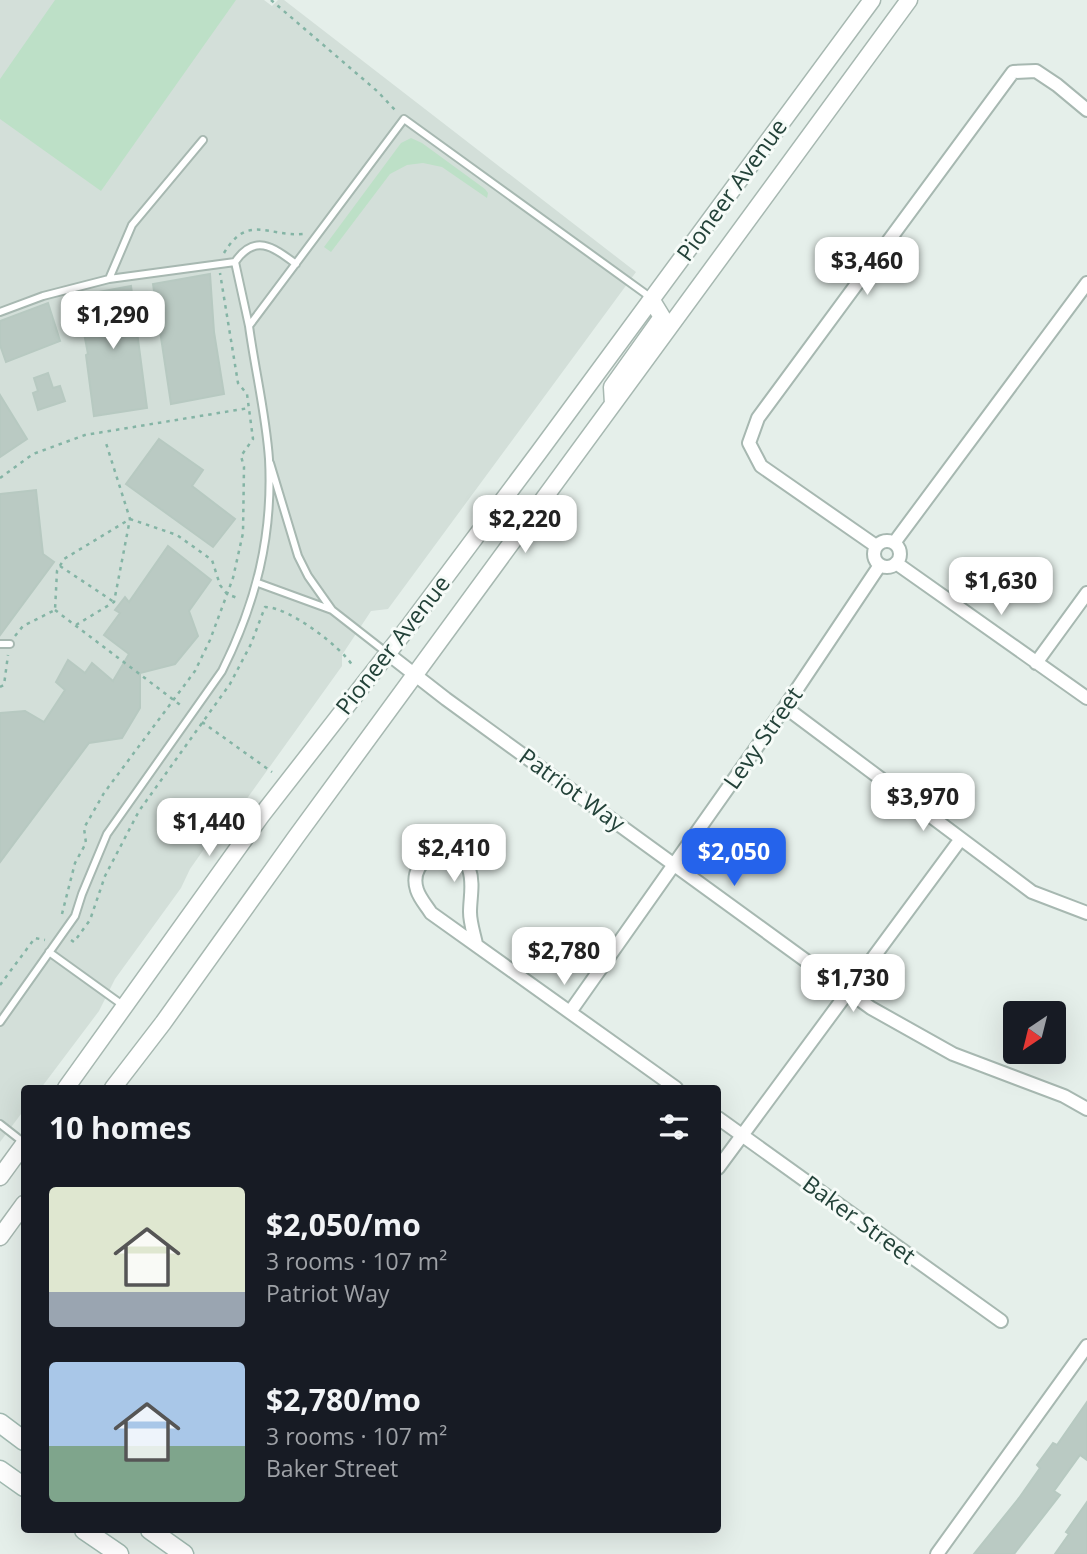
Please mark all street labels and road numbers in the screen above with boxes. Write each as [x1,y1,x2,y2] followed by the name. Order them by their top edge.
[669,112,794,267] street label: Pioneer Avenue
[328,568,457,721] street label: Pioneer Avenue
[715,680,809,795] street label: Levy Street
[513,740,632,839] street label: Patriot Way
[797,1167,922,1271] street label: Baker Street

